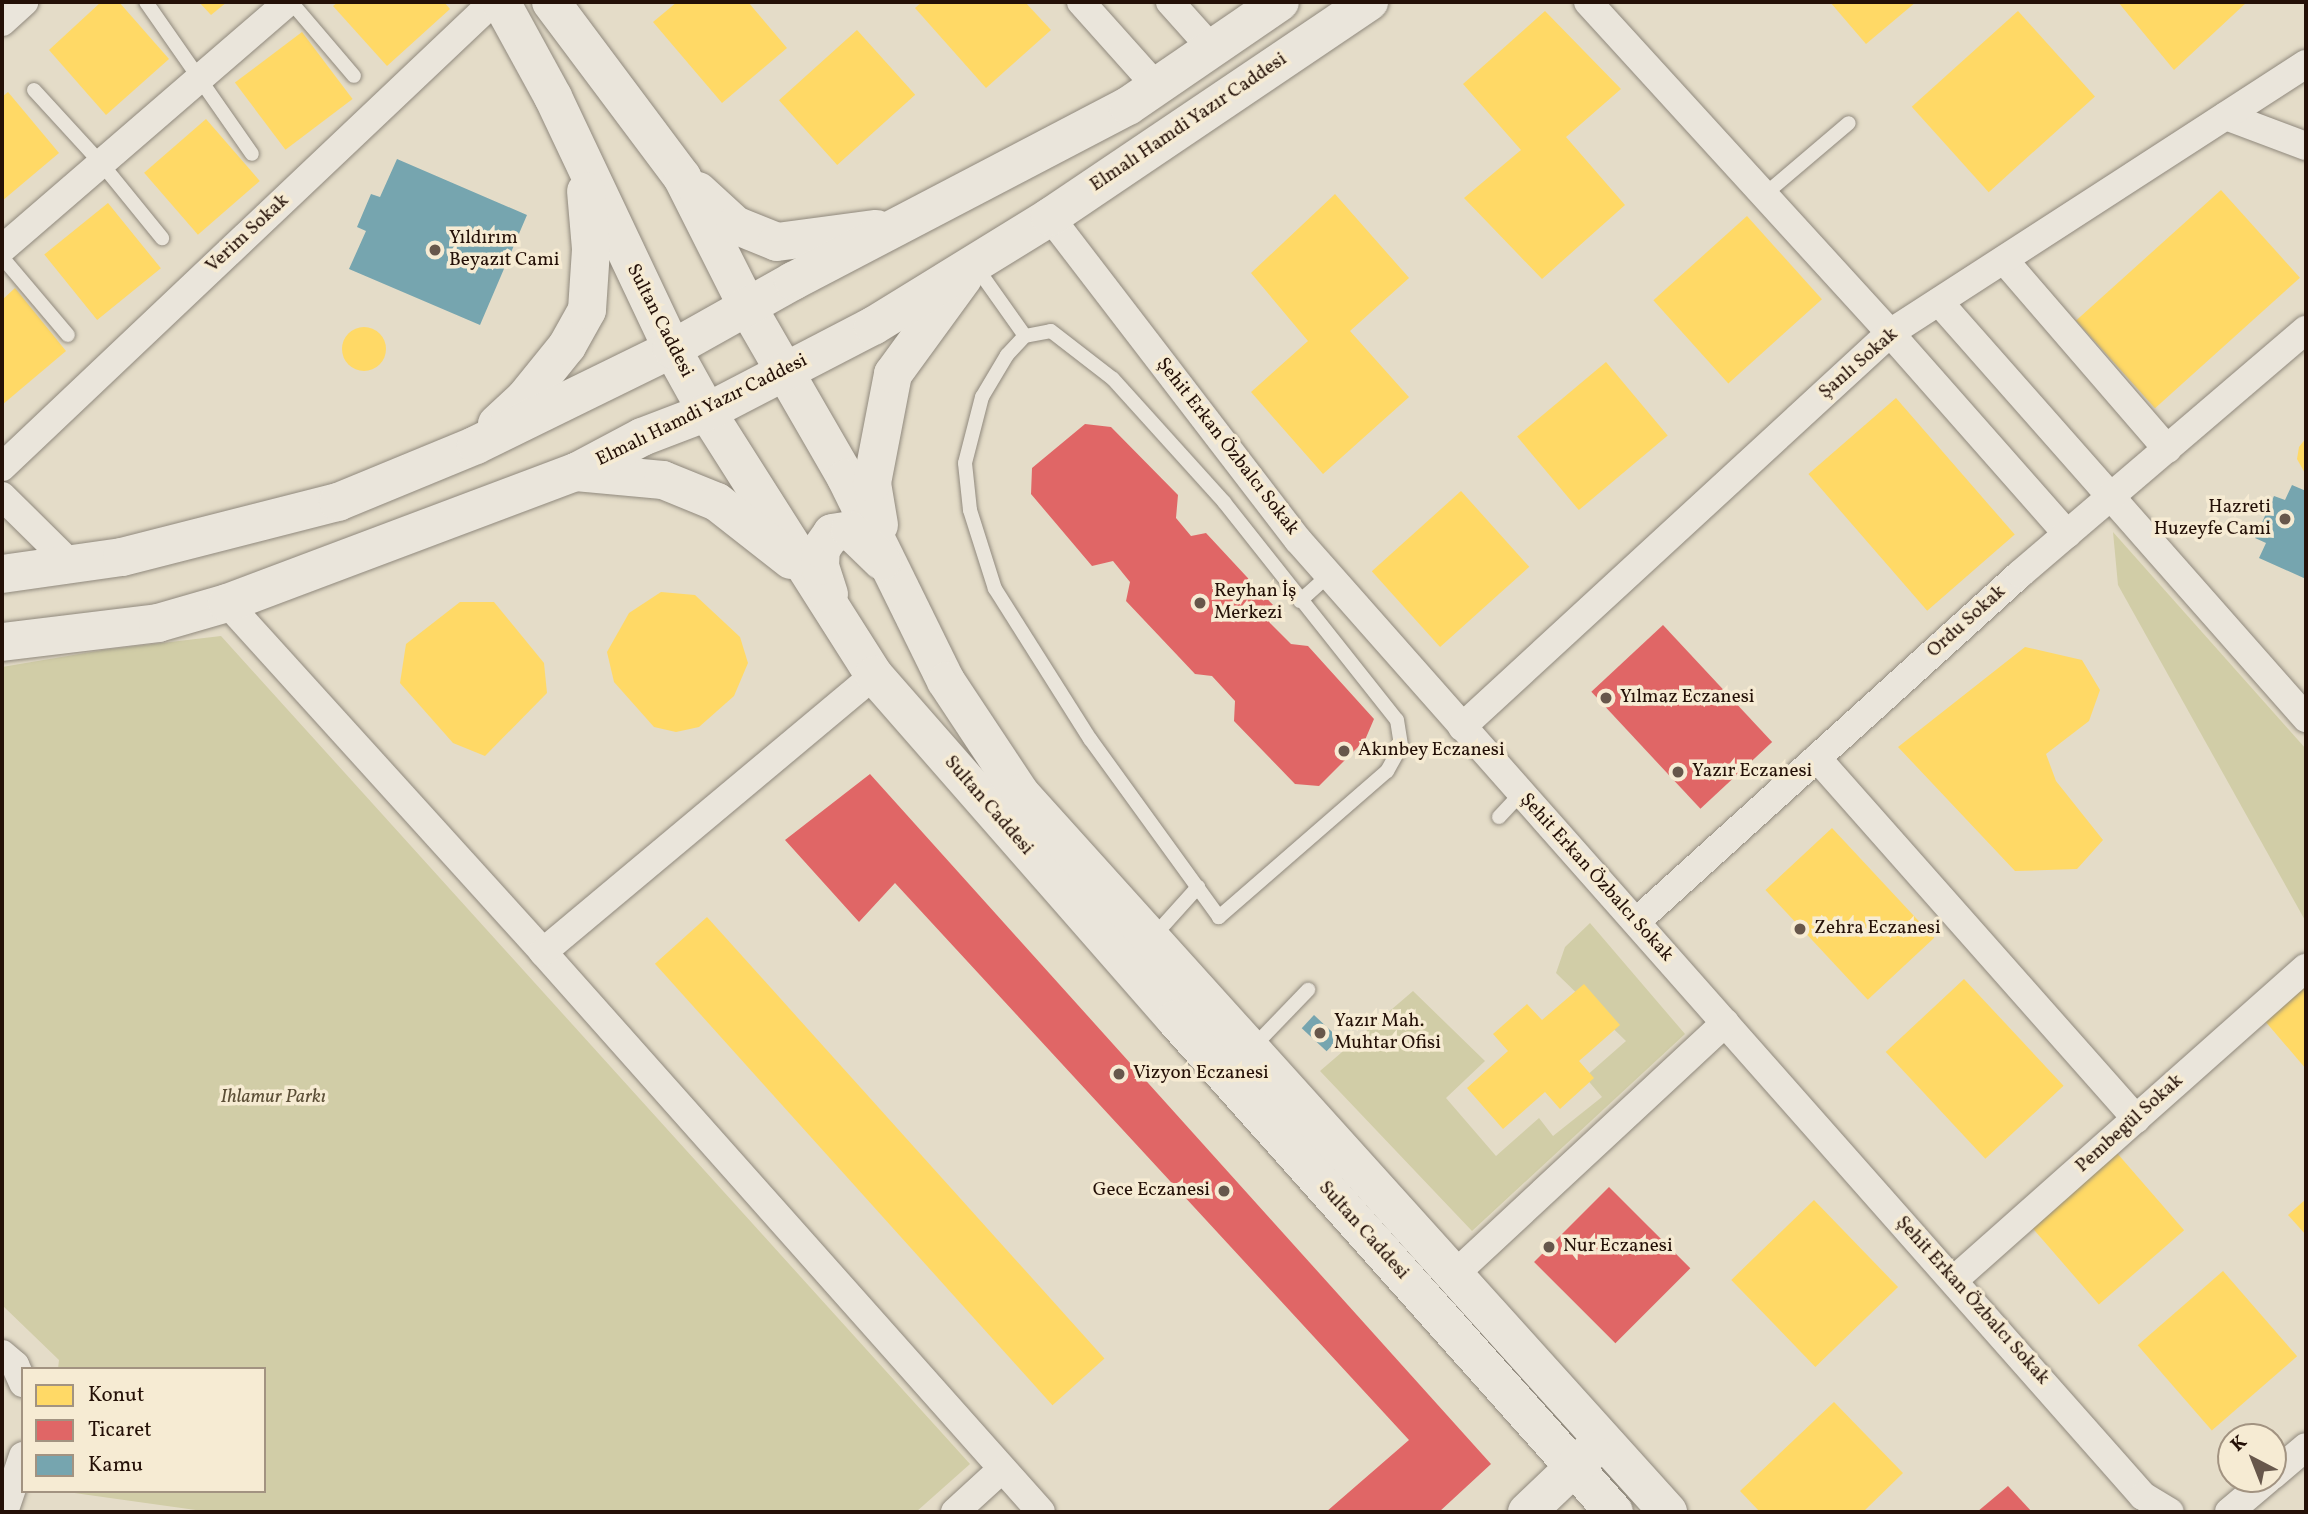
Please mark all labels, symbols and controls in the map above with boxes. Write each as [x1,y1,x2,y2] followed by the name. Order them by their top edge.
[1086,48,1292,198] street label: Elmalı Hamdi Yazır Caddesi
[202,190,294,278] street label: Verim Sokak
[449,228,560,272] place label: Yıldırım Beyazıt Cami
[427,242,443,258] marker: Yıldırım Beyazıt Cami
[621,260,697,382] street label: Sultan Caddesi
[1815,324,1903,404] street label: Şanlı Sokak
[592,350,812,472] street label: Elmalı Hamdi Yazır Caddesi
[1151,354,1303,540] street label: Şehit Erkan Özbalcı Sokak
[2154,497,2271,541] place label: Hazreti Huzeyfe Cami
[2277,511,2293,527] marker: Hazreti Huzeyfe Cami
[1214,581,1296,625] place label: Reyhan İş Merkezi
[1923,581,2011,663] street label: Ordu Sokak
[1192,595,1208,611] marker: Reyhan İş Merkezi
[1620,687,1755,709] place label: Yılmaz Eczanesi
[1598,690,1614,706] marker: Yılmaz Eczanesi
[1358,740,1505,762] place label: Akınbey Eczanesi
[1336,743,1352,759] marker: Akınbey Eczanesi
[939,752,1037,860] street label: Sultan Caddesi
[1692,761,1812,783] place label: Yazır Eczanesi
[1670,764,1686,780] marker: Yazır Eczanesi
[1514,789,1678,967] street label: Şehit Erkan Özbalcı Sokak
[1814,918,1941,940] place label: Zehra Eczanesi
[1792,921,1808,937] marker: Zehra Eczanesi
[1334,1011,1441,1055] place label: Yazır Mah. Muhtar Ofisi
[1312,1025,1328,1041] marker: Yazır Mah. Muhtar Ofisi
[1133,1063,1269,1085] place label: Vizyon Eczanesi
[1111,1066,1127,1082] marker: Vizyon Eczanesi
[2072,1070,2188,1178] street label: Pembegül Sokak
[220,1087,326,1109] park label: Ihlamur Parkı
[1313,1177,1413,1285] street label: Sultan Caddesi
[1093,1180,1210,1202] place label: Gece Eczanesi
[1216,1183,1232,1199] marker: Gece Eczanesi
[1890,1212,2054,1390] street label: Şehit Erkan Özbalcı Sokak
[1563,1236,1673,1258] place label: Nur Eczanesi
[1541,1239,1557,1255] marker: Nur Eczanesi
[21,1367,266,1493] legend
[88,1381,144,1410] text: Konut
[88,1416,152,1445] text: Ticaret
[2217,1423,2287,1493] north arrow
[2225,1430,2253,1458] text: K
[88,1451,143,1480] text: Kamu

